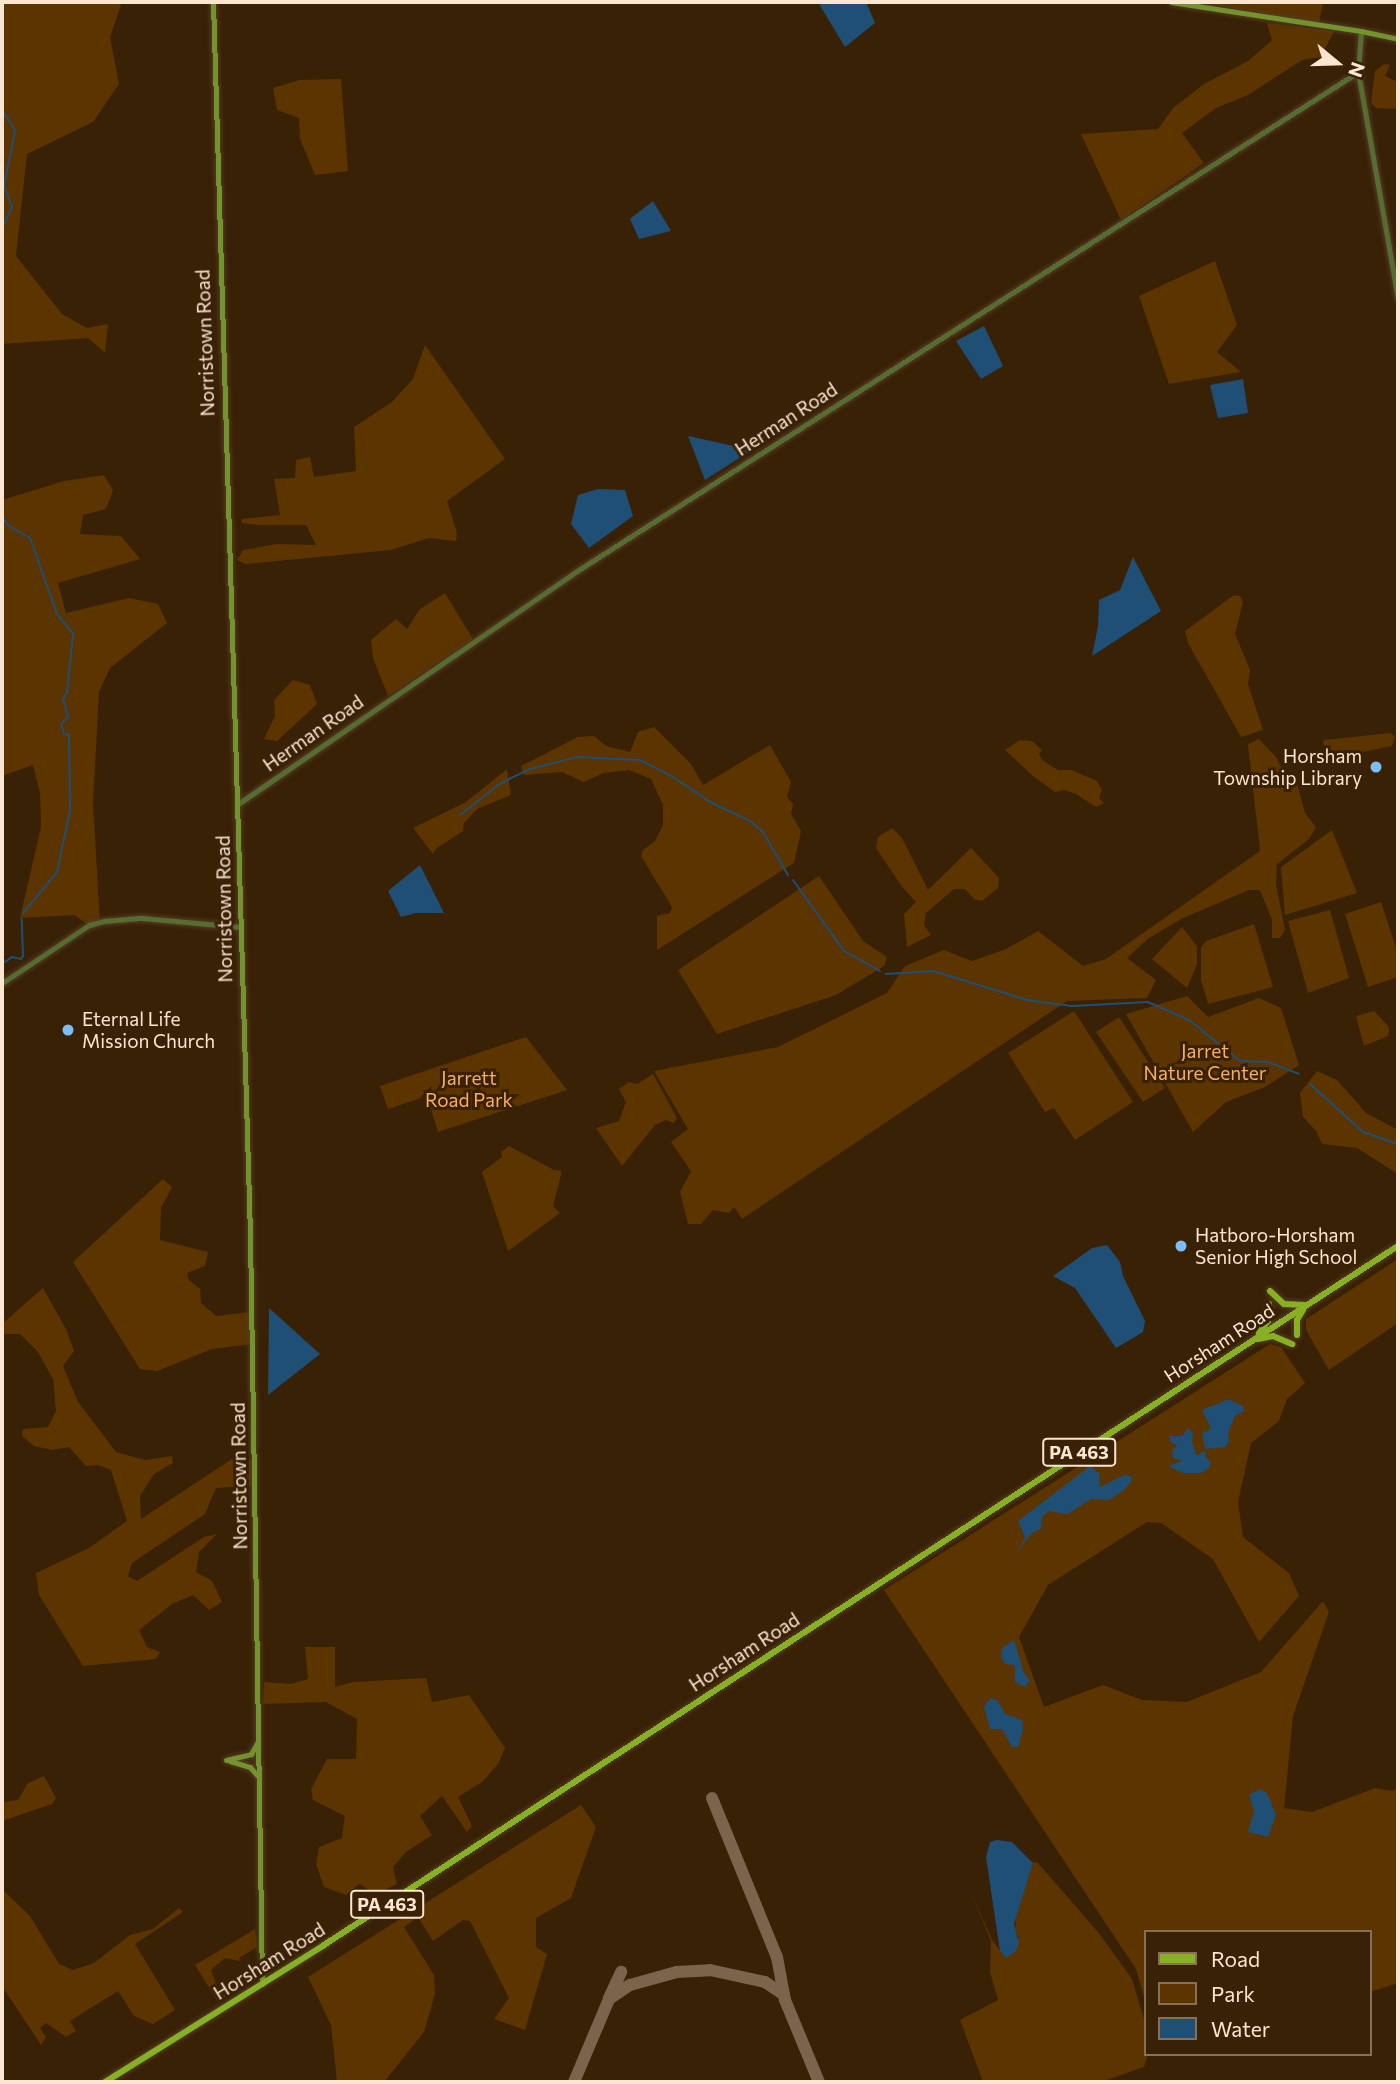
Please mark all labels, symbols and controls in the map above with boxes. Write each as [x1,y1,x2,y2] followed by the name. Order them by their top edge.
[1302,28,1372,98] north arrow
[1344,60,1371,80] text: N
[191,269,219,417] street label: Norristown Road
[731,378,841,460] street label: Herman Road
[258,690,368,776] street label: Herman Road
[1213,745,1362,789] place label: Horsham Township Library
[1368,759,1384,775] marker: Horsham Township Library
[211,835,237,983] street label: Norristown Road
[82,1008,215,1052] place label: Eternal Life Mission Church
[60,1022,76,1038] marker: Eternal Life Mission Church
[1144,1040,1266,1084] park label: Jarret Nature Center
[425,1067,513,1111] park label: Jarrett Road Park
[1195,1224,1357,1268] place label: Hatboro-Horsham Senior High School
[1173,1238,1189,1254] marker: Hatboro-Horsham Senior High School
[1160,1299,1278,1387] street label: Horsham Road
[226,1402,252,1550] street label: Norristown Road
[1040,1437,1118,1466] road number: PA 463
[685,1608,803,1696] street label: Horsham Road
[348,1890,426,1918] road number: PA 463
[209,1918,329,2004] street label: Horsham Road
[1144,1930,1372,2056] legend
[1211,1946,1260,1971] text: Road
[1211,1981,1255,2006] text: Park
[1211,2016,1270,2041] text: Water

